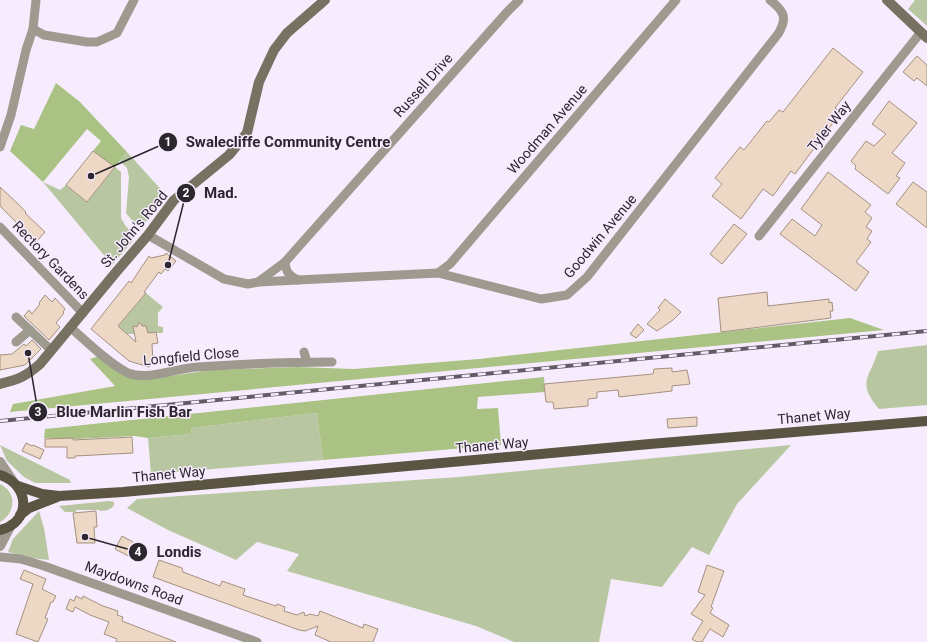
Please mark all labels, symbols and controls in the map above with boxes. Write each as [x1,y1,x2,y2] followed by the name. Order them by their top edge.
[390,50,456,120] street label: Russell Drive
[504,81,590,177] street label: Woodman Avenue
[804,97,854,155] street label: Tyler Way
[158,128,399,155] callout: Swalecliffe Community Centre
[186,133,390,151] text: Swalecliffe Community Centre
[165,135,171,149] text: 1
[176,179,246,206] callout: Mad.
[204,184,238,202] text: Mad.
[183,186,190,200] text: 2
[97,187,171,271] street label: St. John's Road
[560,191,640,281] street label: Goodwin Avenue
[10,217,92,303] street label: Rectory Gardens
[142,344,240,368] street label: Longfield Close
[28,398,200,425] callout: Blue Marlin Fish Bar
[56,403,192,421] text: Blue Marlin Fish Bar
[35,405,42,419] text: 3
[777,405,852,427] street label: Thanet Way
[455,434,530,456] street label: Thanet Way
[132,463,207,485] street label: Thanet Way
[128,538,210,565] callout: Londis
[156,543,202,561] text: Londis
[135,545,142,559] text: 4
[83,558,185,608] street label: Maydowns Road

